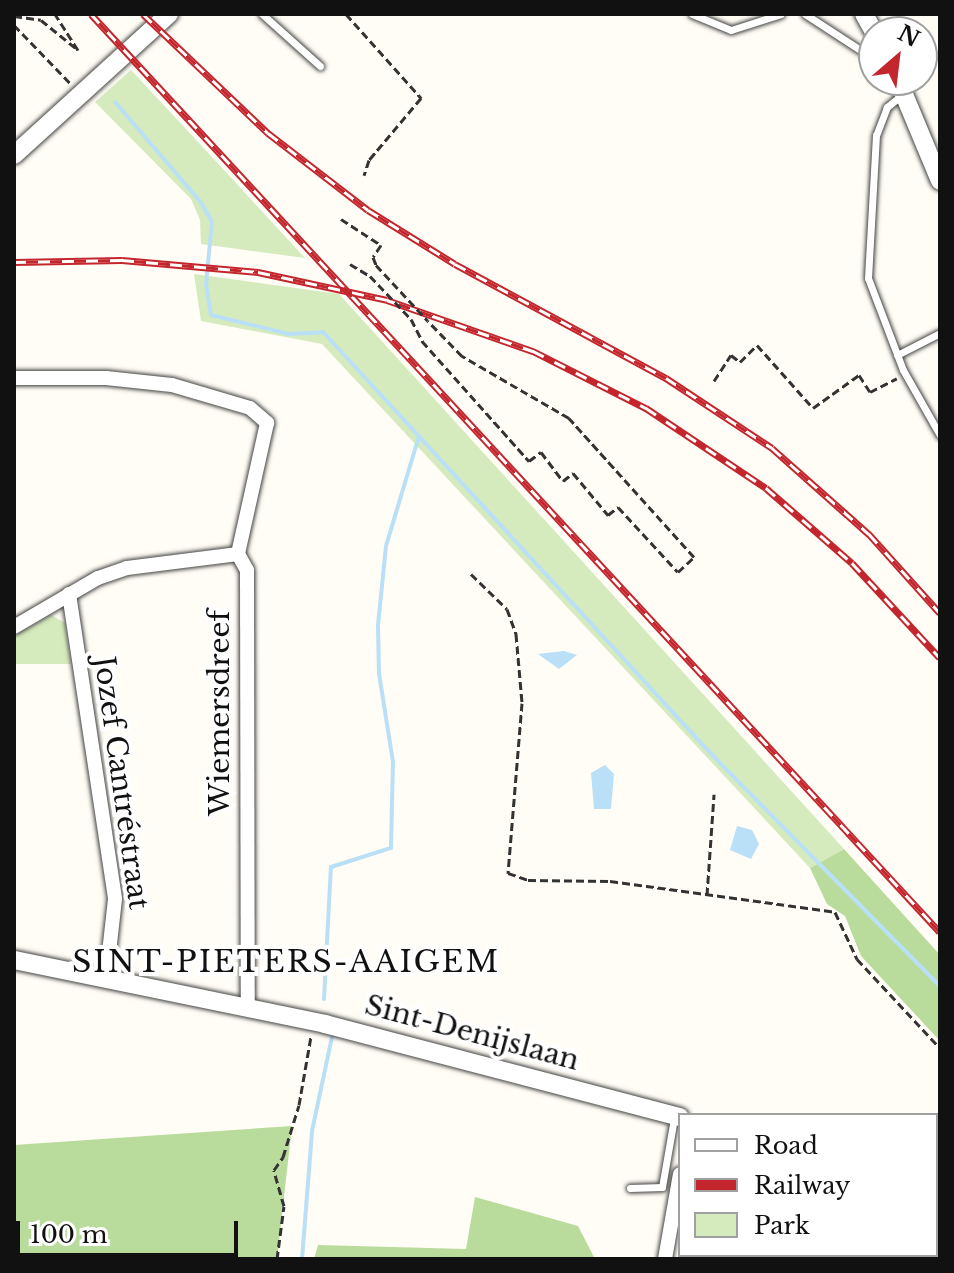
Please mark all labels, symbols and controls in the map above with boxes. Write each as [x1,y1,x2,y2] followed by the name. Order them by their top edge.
[858,16,938,96] north arrow
[893,19,924,53] text: N
[203,610,237,816] street label: Wiemersdreef
[87,654,155,912] street label: Jozef Cantréstraat
[72,944,500,980] district label: SINT-PIETERS-AAIGEM
[361,988,583,1078] street label: Sint-Denijslaan
[678,1113,938,1257] legend
[754,1131,818,1160] text: Road
[754,1171,850,1200] text: Railway
[20,1205,242,1255] scale bar
[754,1211,810,1240] text: Park
[30,1220,108,1249] text: 100 m

